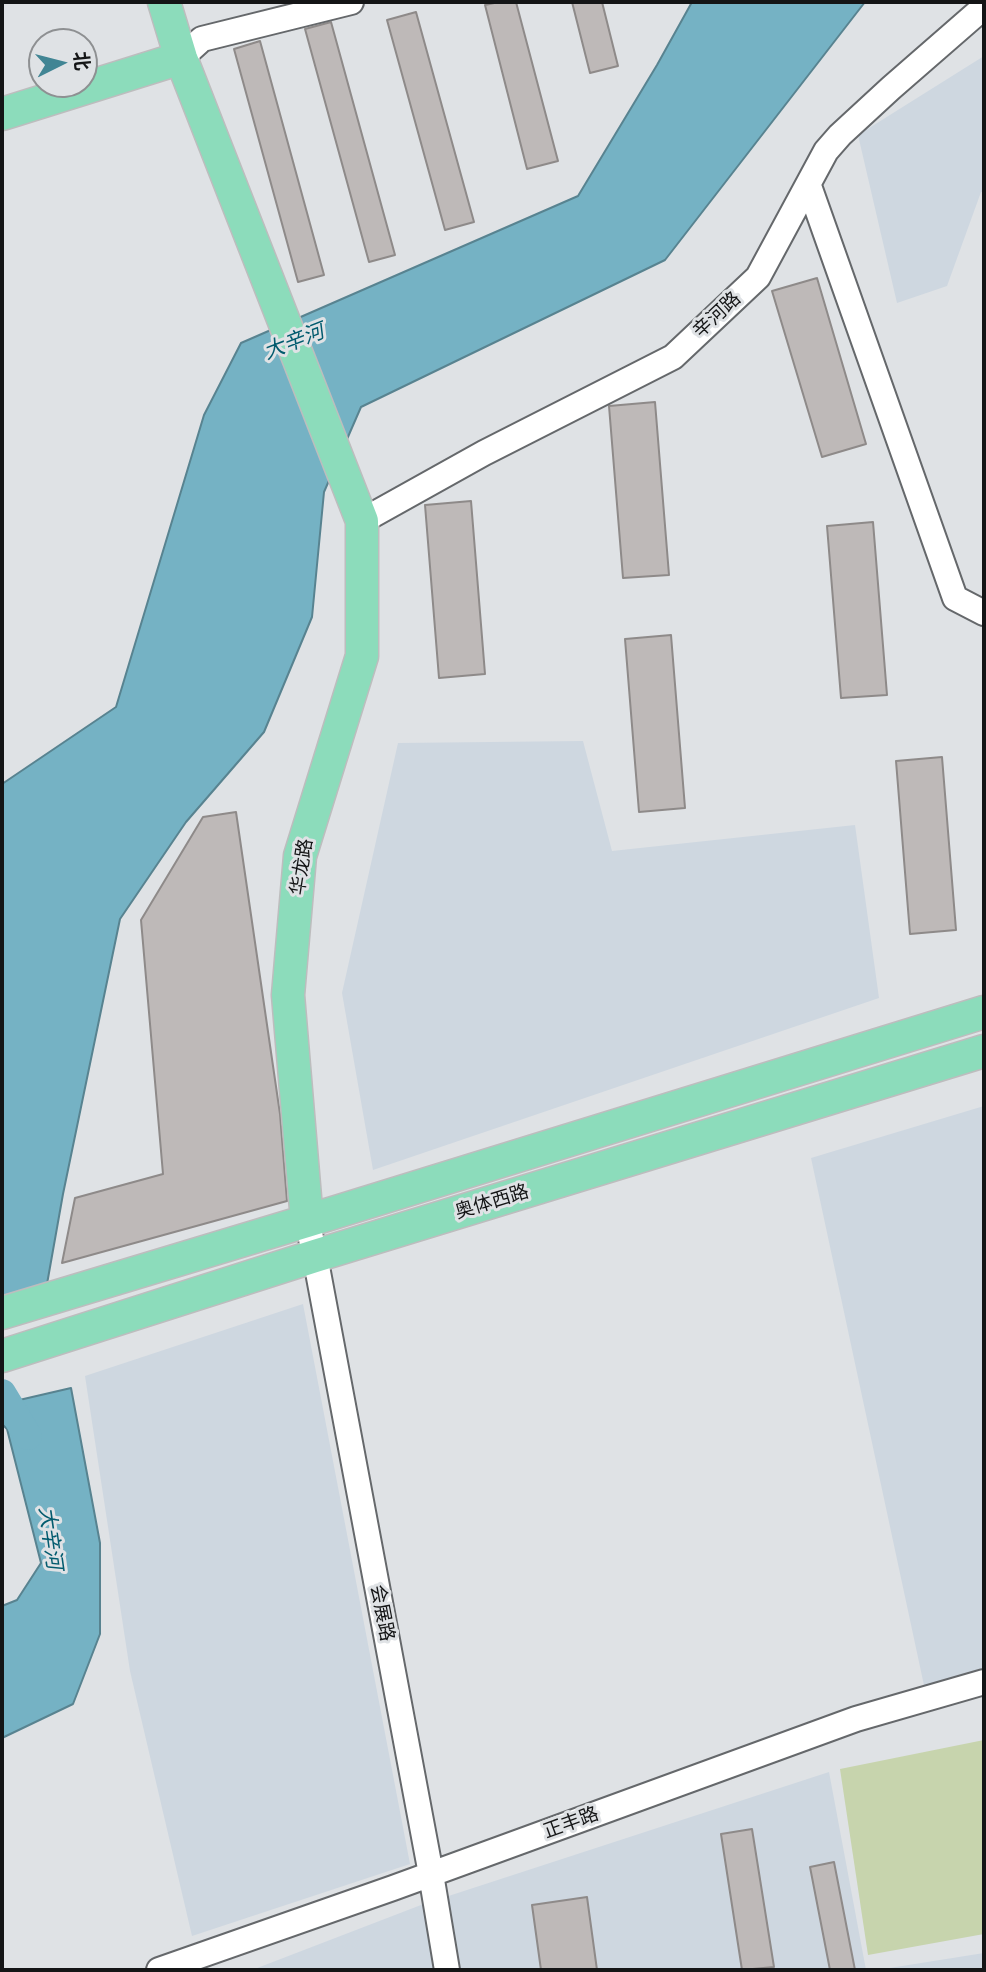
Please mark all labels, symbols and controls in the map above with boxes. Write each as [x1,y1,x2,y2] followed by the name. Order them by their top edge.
[28,28,98,98] north arrow
[69,50,95,72] text: 北
[688,287,746,343] street label: 辛河路
[260,319,328,365] water label: 大辛河
[286,837,318,897] street label: 华龙路
[452,1180,532,1224] street label: 奥体西路
[33,1505,67,1571] water label: 大辛河
[365,1583,399,1643] street label: 会展路
[540,1803,602,1843] street label: 正丰路

